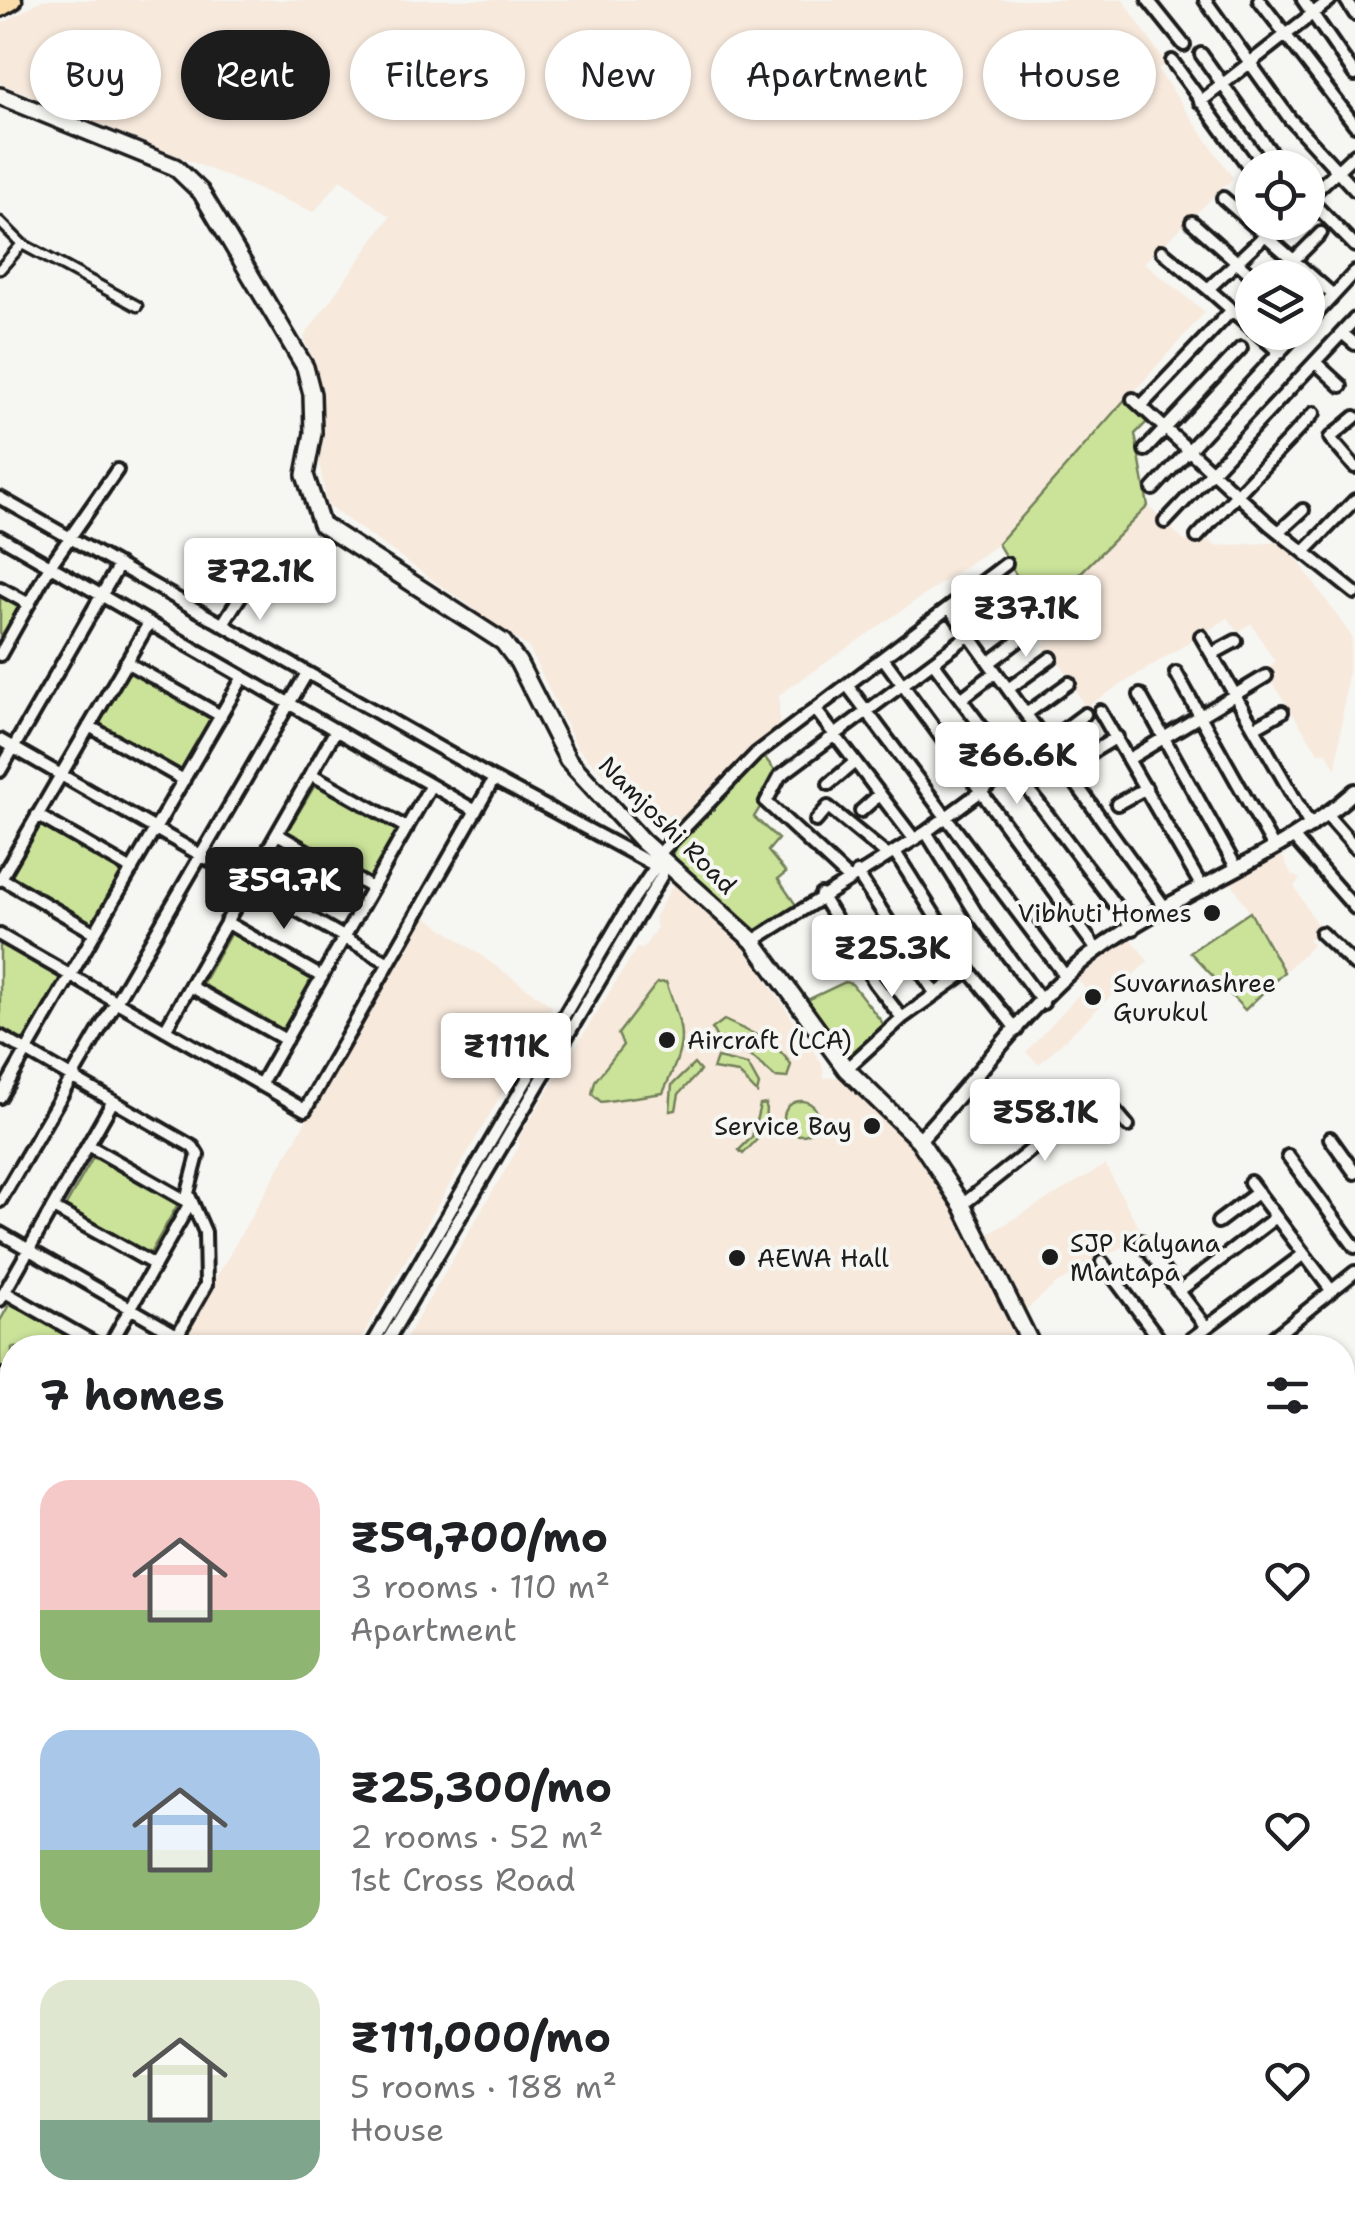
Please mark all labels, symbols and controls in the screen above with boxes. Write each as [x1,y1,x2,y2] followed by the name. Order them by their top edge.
[30,30,161,120] chip: Buy
[181,30,330,120] chip: Rent
[350,30,525,120] chip: Filters
[545,30,691,120] chip: New
[711,30,963,120] chip: Apartment
[983,30,1156,120] chip: House
[1235,150,1325,350] map controls
[1235,150,1325,240] button: locate
[1235,260,1325,350] button: layers
[179,538,341,623] pin: ₹72.1K
[206,549,314,592] text: ₹72.1K
[945,575,1107,660] pin: ₹37.1K
[973,586,1079,629] text: ₹37.1K
[936,722,1098,807] pin: ₹66.6K
[957,733,1077,776] text: ₹66.6K
[591,748,745,902] street label: Namjoshi Road
[203,847,365,932] pin: ₹59.7K
[227,858,341,901] text: ₹59.7K
[1017,896,1192,930] place label: Vibhuti Homes
[1201,902,1223,924] marker: Vibhuti Homes
[811,915,973,1000] pin: ₹25.3K
[834,926,950,969] text: ₹25.3K
[1113,966,1276,1029] place label: Suvarnashree Gurukul
[1082,986,1104,1008] marker: Suvarnashree Gurukul
[436,1013,576,1098] pin: ₹111K
[687,1023,852,1057] place label: Aircraft (LCA)
[463,1024,549,1067] text: ₹111K
[656,1029,678,1051] marker: Aircraft (LCA)
[964,1079,1126,1164] pin: ₹58.1K
[992,1090,1098,1133] text: ₹58.1K
[714,1109,852,1143] place label: Service Bay
[861,1115,883,1137] marker: Service Bay
[1070,1226,1221,1289] place label: SJP Kalyana Mantapa
[757,1241,889,1275] place label: AEWA Hall
[1039,1246,1061,1268] marker: SJP Kalyana Mantapa
[726,1247,748,1269] marker: AEWA Hall
[40,1367,225,1423] text: 7 homes
[1260,1368,1315,1423] icon: filters
[350,1509,608,1565] text: ₹59,700/mo
[120,1520,240,1640] icon: home
[1260,1553,1315,1608] icon: heart
[350,1565,610,1608] text: 3 rooms · 110 m²
[350,1608,517,1651] text: Apartment
[350,1759,612,1815] text: ₹25,300/mo
[120,1770,240,1890] icon: home
[1260,1803,1315,1858] icon: heart
[350,1815,603,1858] text: 2 rooms · 52 m²
[350,1858,575,1901] text: 1st Cross Road
[350,2009,611,2065] text: ₹111,000/mo
[120,2020,240,2140] icon: home
[1260,2053,1315,2108] icon: heart
[350,2065,617,2108] text: 5 rooms · 188 m²
[350,2108,444,2151] text: House

